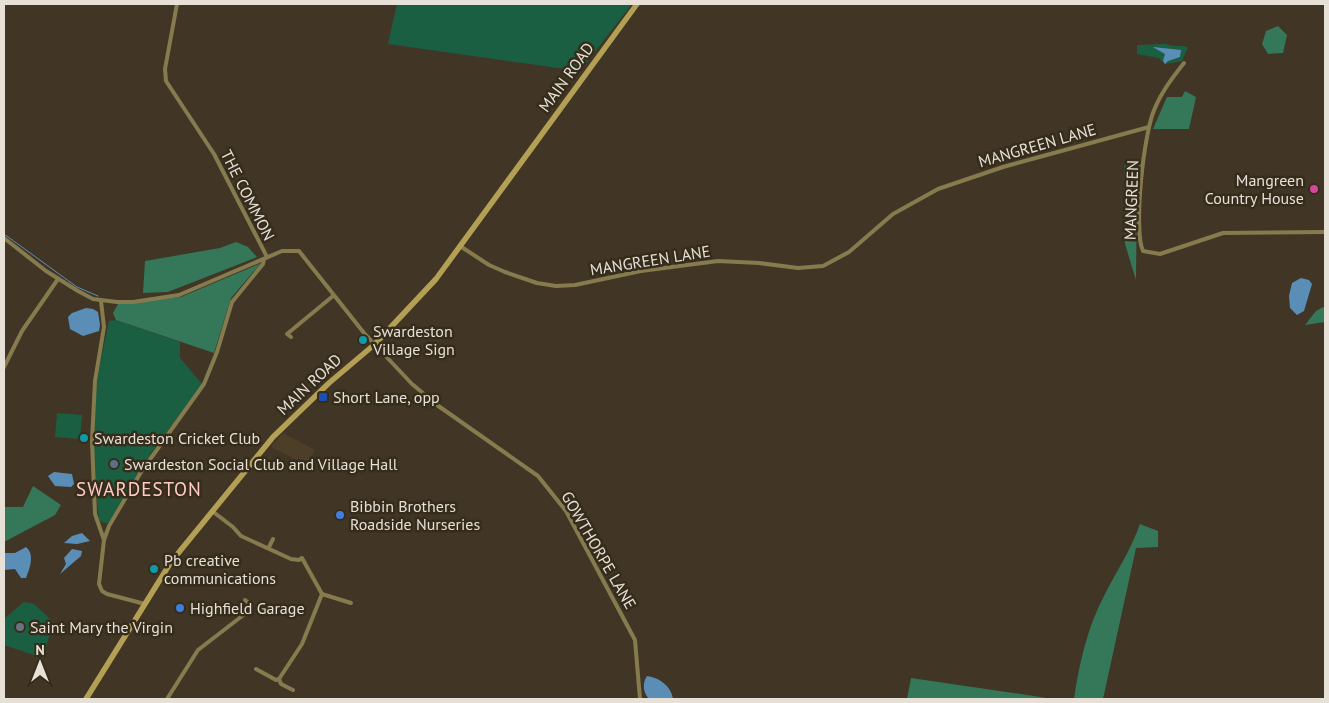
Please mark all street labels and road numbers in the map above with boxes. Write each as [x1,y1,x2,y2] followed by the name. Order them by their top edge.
[534,38,598,116] street label: MAIN ROAD
[976,119,1098,171] street label: MANGREEN LANE
[217,146,279,244] street label: THE COMMON
[1120,160,1142,240] street label: MANGREEN
[588,241,712,279] street label: MANGREEN LANE
[273,349,345,419] street label: MAIN ROAD
[557,488,641,612] street label: GOWTHORPE LANE

